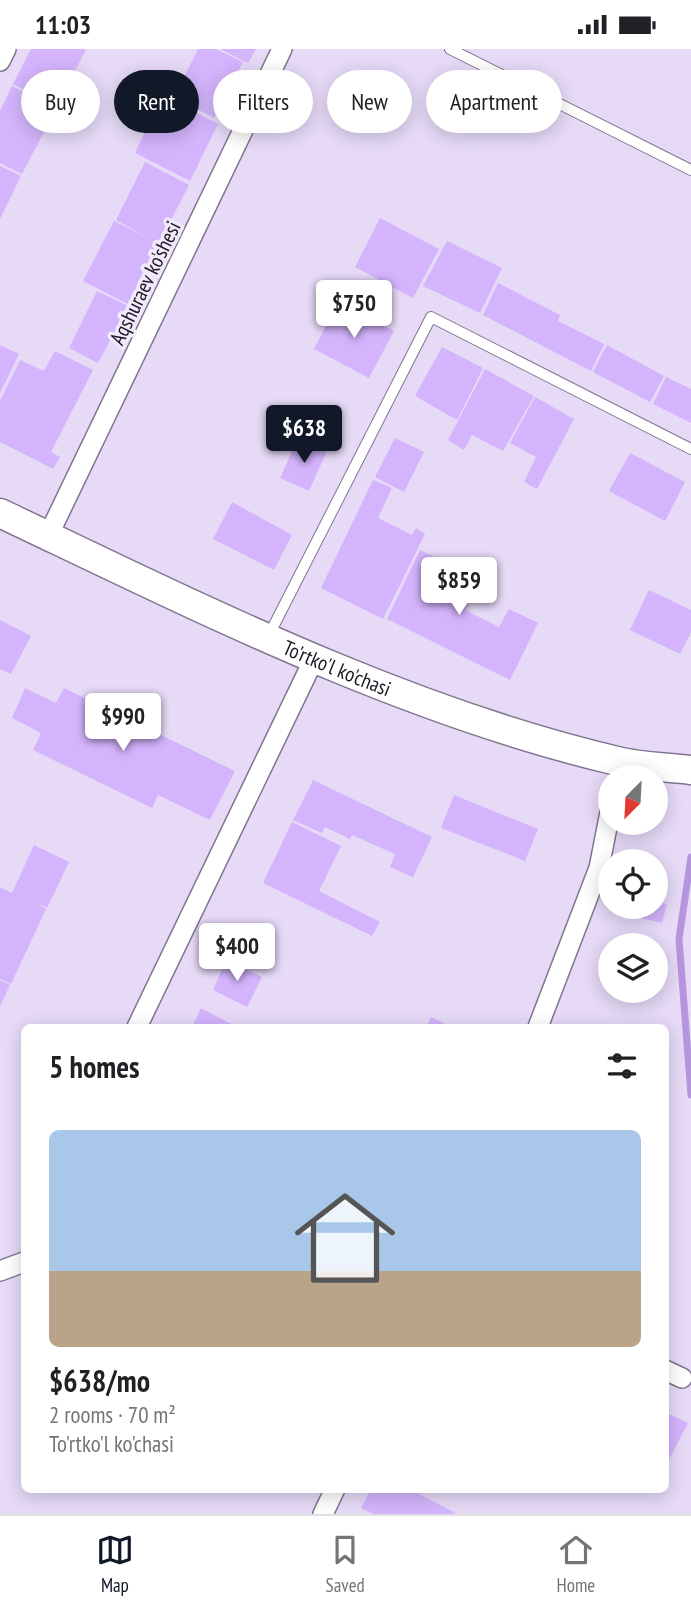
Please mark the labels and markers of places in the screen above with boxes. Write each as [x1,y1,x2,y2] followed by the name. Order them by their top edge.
[313,281,395,340] pin: $750
[263,405,345,465] pin: $638
[418,557,500,617] pin: $859
[82,693,164,753] pin: $990
[196,923,278,983] pin: $400

